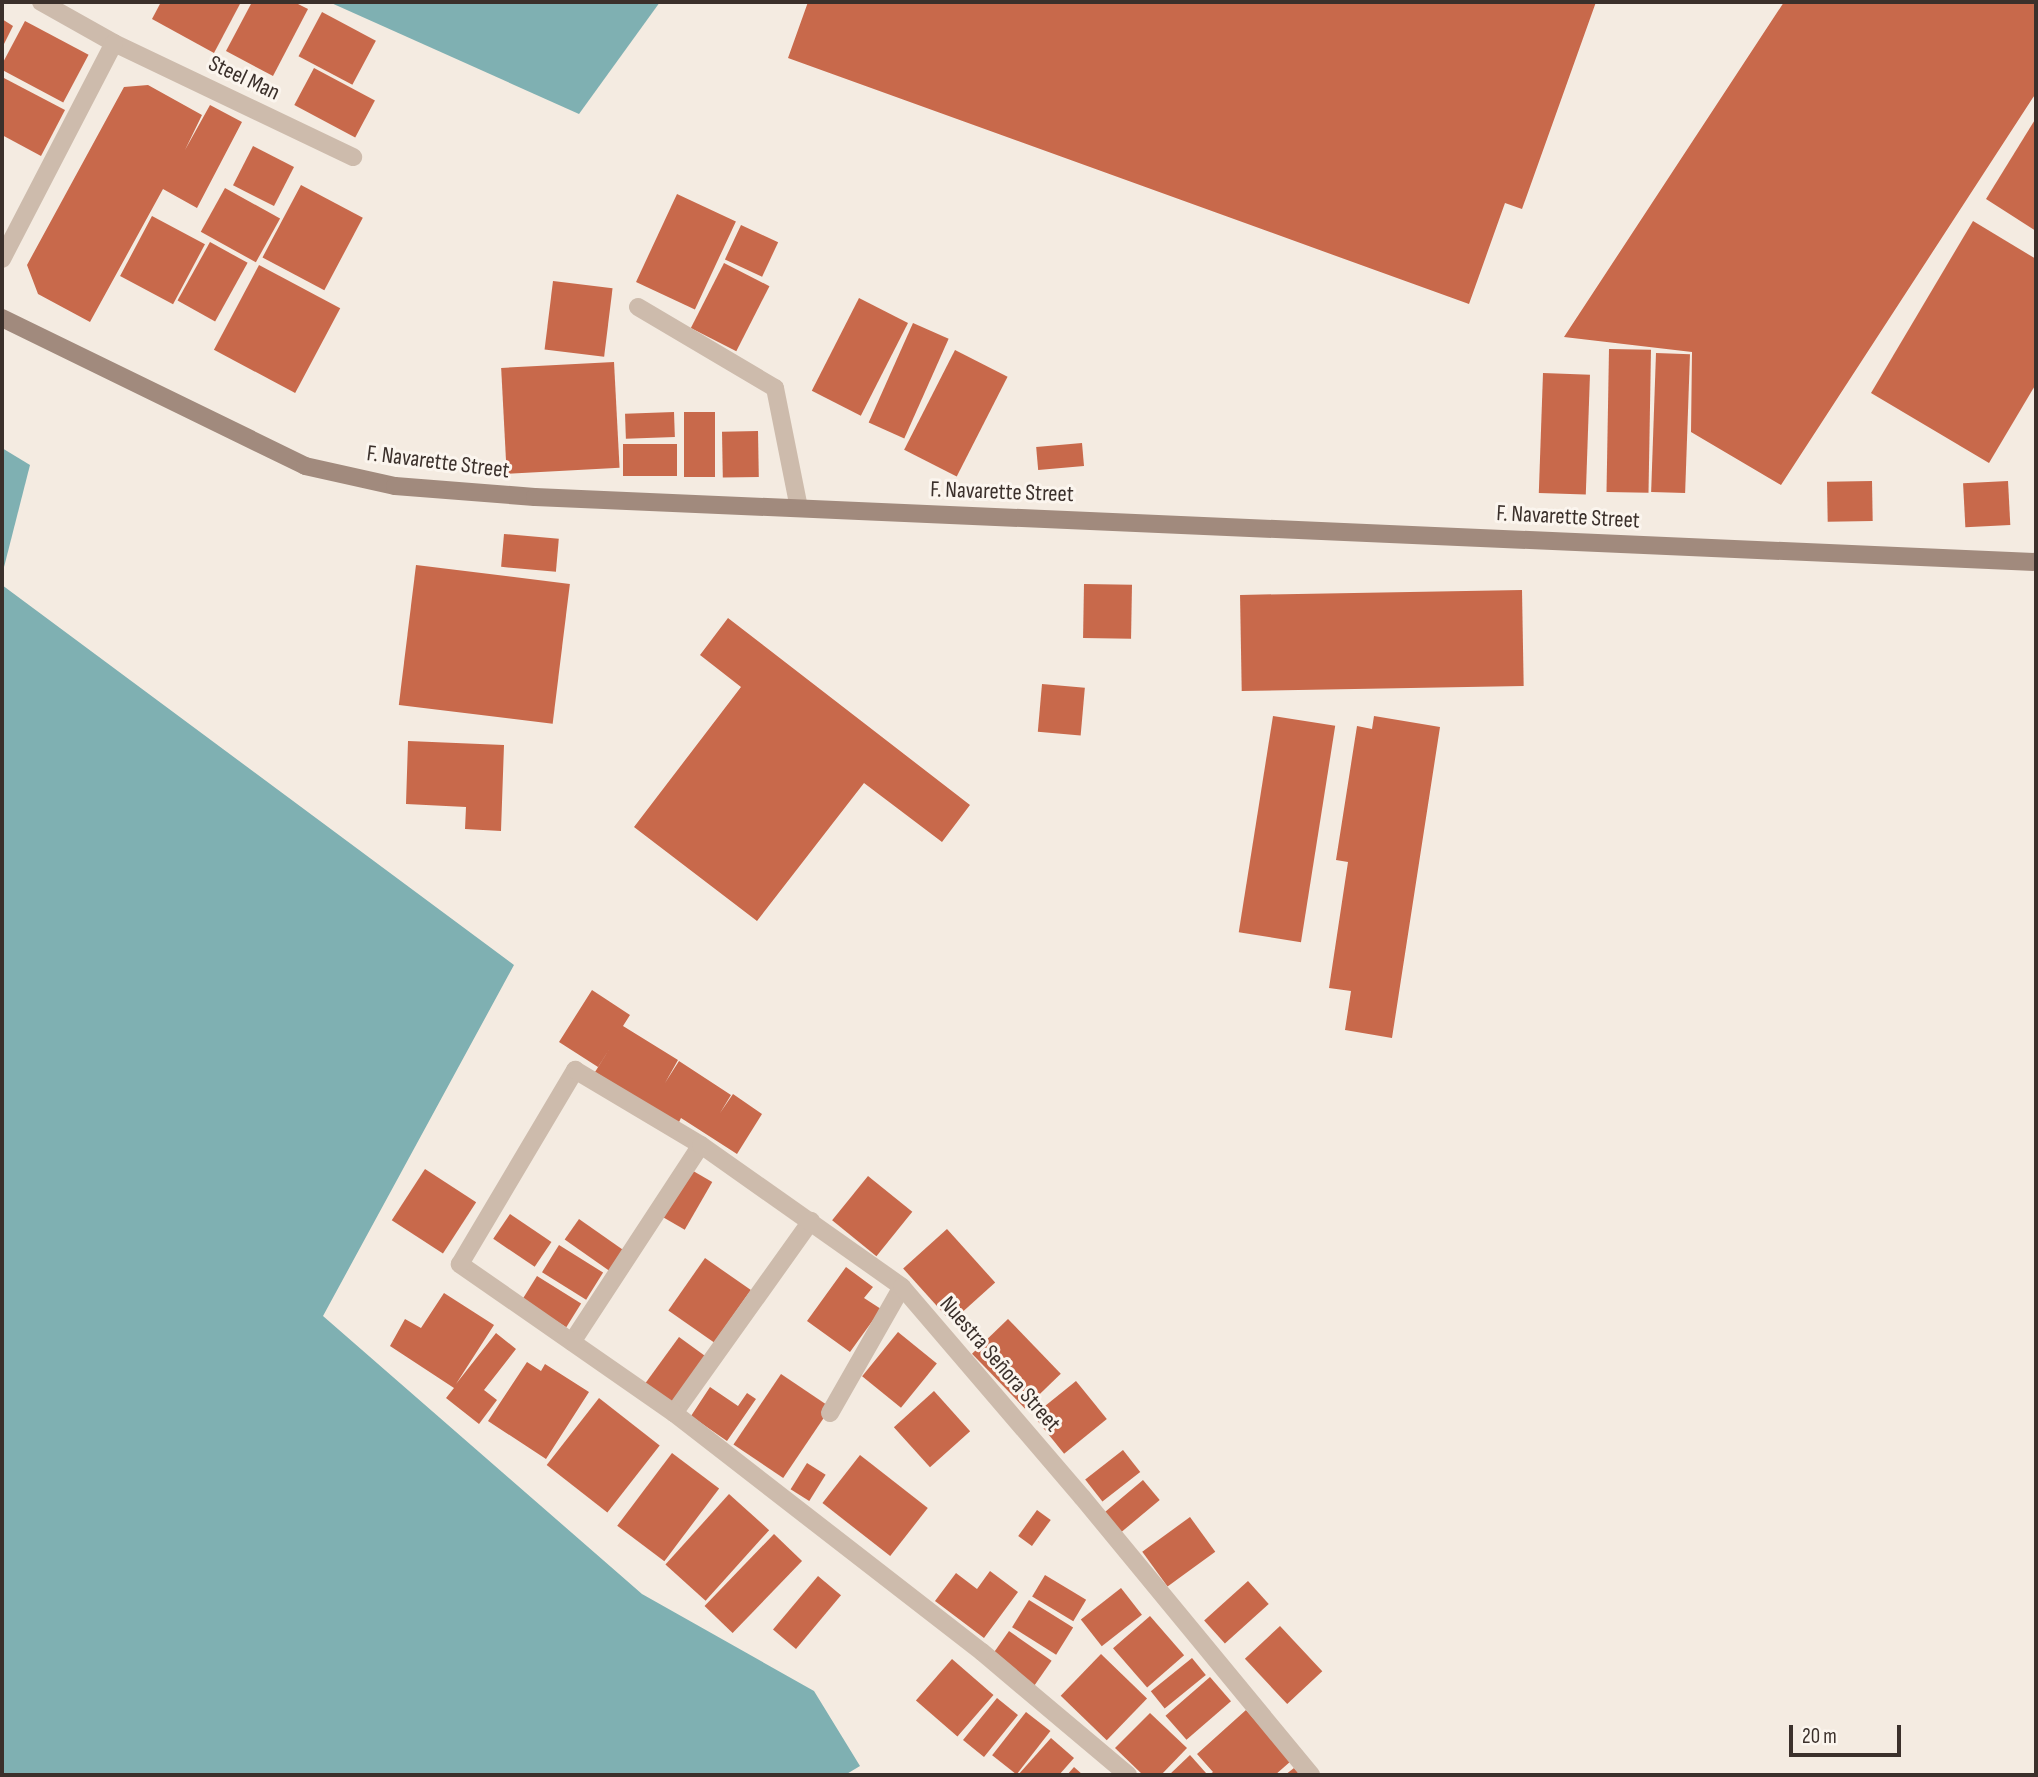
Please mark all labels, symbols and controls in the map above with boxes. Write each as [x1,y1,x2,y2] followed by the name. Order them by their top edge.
[204,50,284,106] street label: Steel Man
[365,440,511,484] street label: F. Navarette Street
[930,476,1074,508] street label: F. Navarette Street
[1496,499,1640,535] street label: F. Navarette Street
[934,1291,1066,1437] street label: Nuestra Señora Street
[1793,1710,1905,1754] scale bar
[1802,1724,1837,1749] text: 20 m

